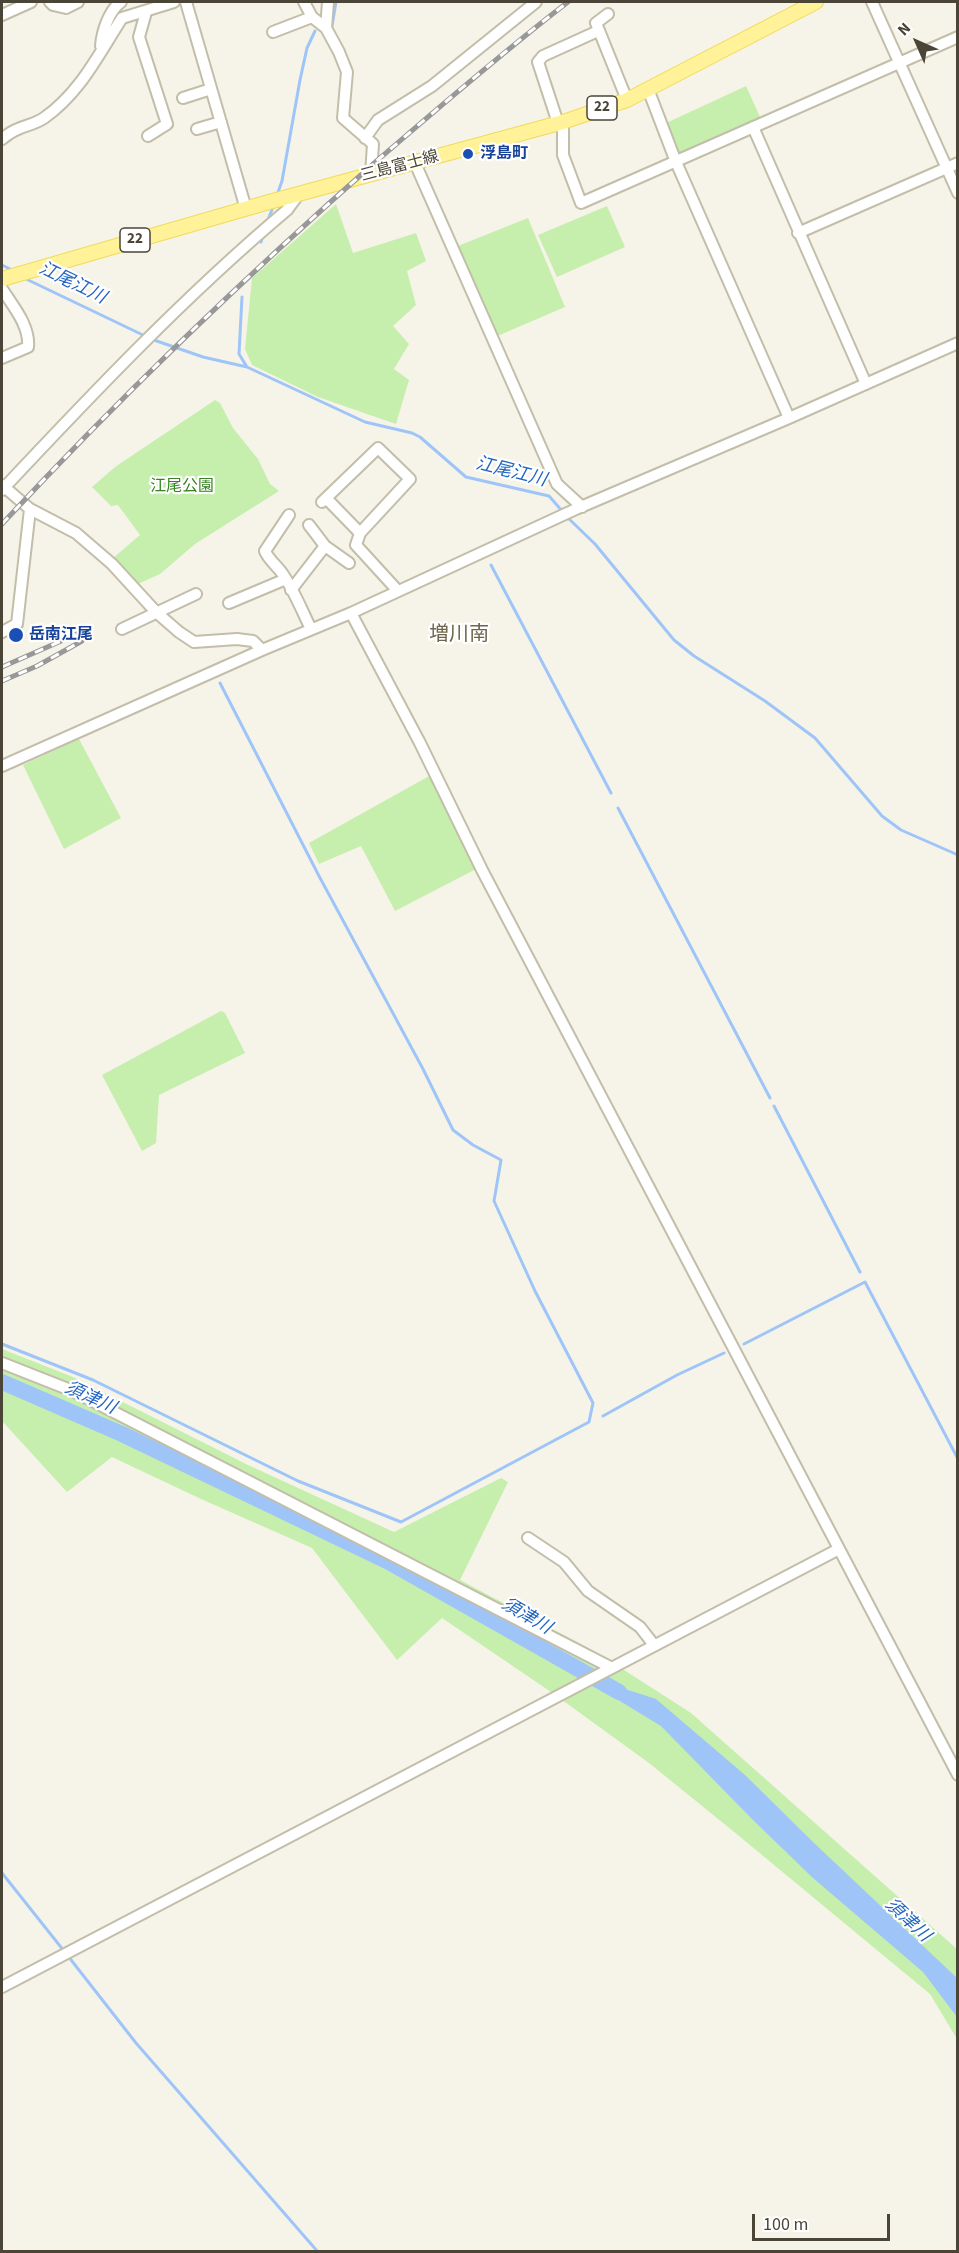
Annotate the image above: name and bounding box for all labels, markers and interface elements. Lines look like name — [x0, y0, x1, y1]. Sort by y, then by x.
north arrow — [887, 12, 947, 72]
text: N — [893, 18, 916, 41]
road number: 22 — [587, 96, 617, 120]
place label: 浮島町 — [480, 144, 528, 164]
street label: 三島富士線 — [359, 147, 441, 187]
marker: 浮島町 — [461, 147, 475, 161]
road number: 22 — [120, 228, 150, 252]
water label: 江尾江川 — [35, 259, 109, 309]
water label: 江尾江川 — [473, 454, 549, 492]
park label: 江尾公園 — [150, 477, 214, 497]
district label: 増川南 — [429, 624, 489, 648]
place label: 岳南江尾 — [29, 625, 93, 645]
marker: 岳南江尾 — [7, 626, 25, 644]
water label: 須津川 — [61, 1378, 119, 1420]
water label: 須津川 — [497, 1594, 555, 1640]
water label: 須津川 — [880, 1895, 934, 1947]
scale bar — [755, 2202, 893, 2240]
text: 100 m — [763, 2212, 808, 2237]

